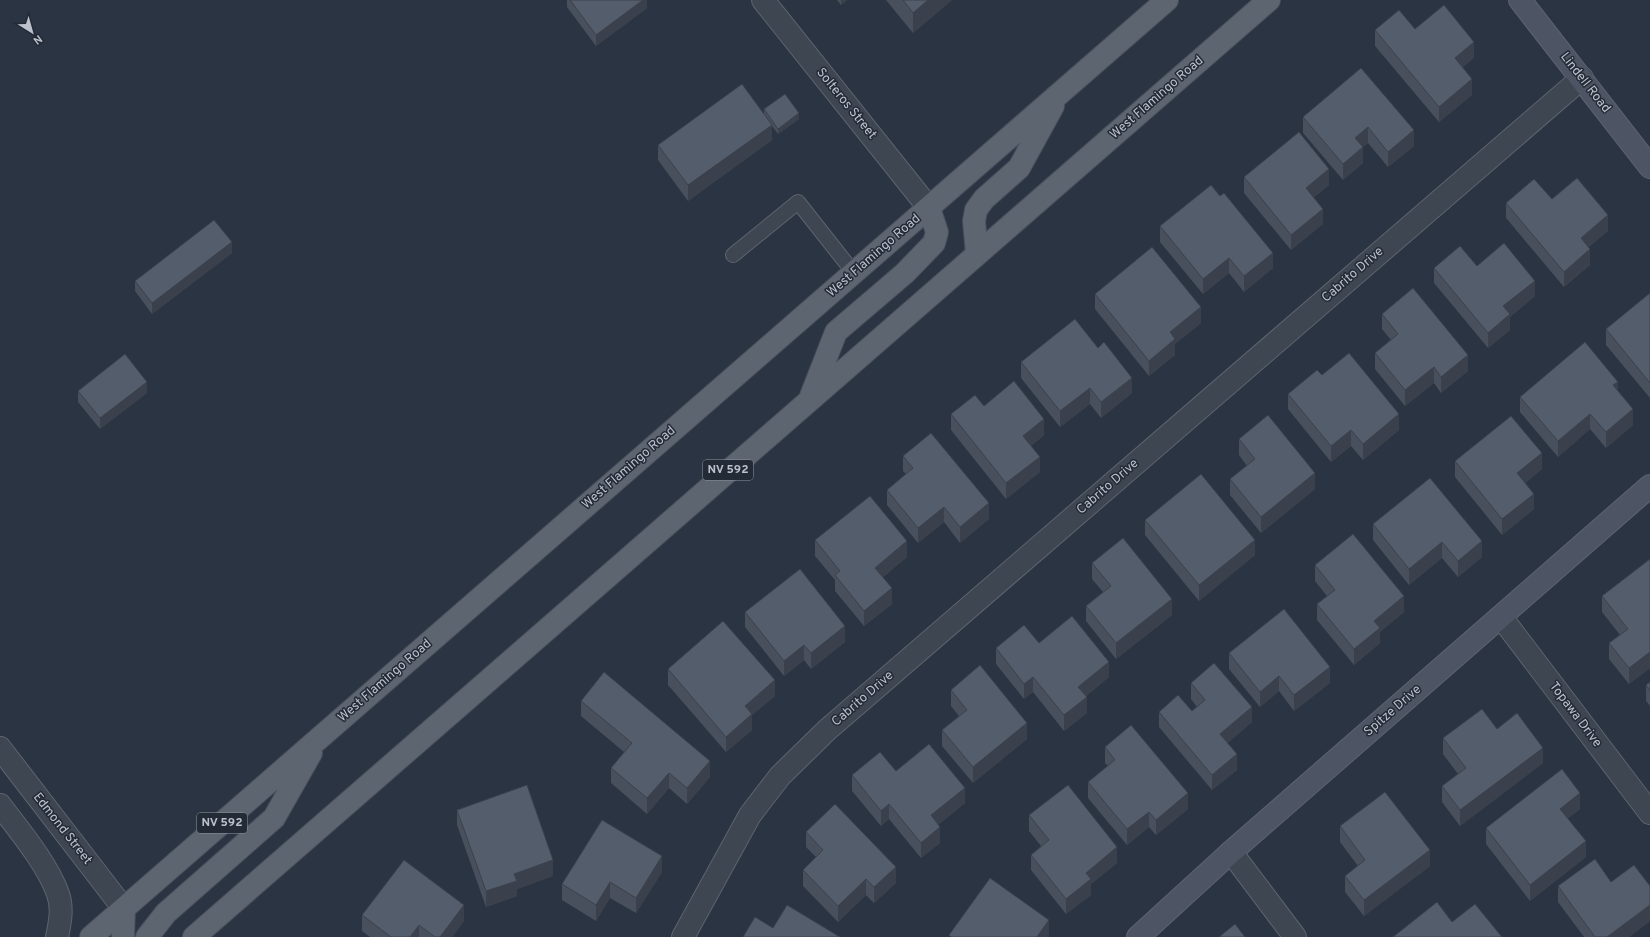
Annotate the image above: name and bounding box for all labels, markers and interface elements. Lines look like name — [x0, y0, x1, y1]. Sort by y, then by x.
north arrow — [12, 12, 52, 52]
text: N — [30, 31, 45, 47]
street label: Lindell Road — [1556, 50, 1614, 116]
street label: West Flamingo Road — [1107, 53, 1207, 143]
street label: Solteros Street — [812, 65, 880, 143]
street label: West Flamingo Road — [824, 211, 924, 301]
street label: Cabrito Drive — [1319, 244, 1387, 306]
street label: West Flamingo Road — [579, 423, 679, 513]
street label: Cabrito Drive — [1074, 456, 1142, 518]
road number: NV 592 — [703, 460, 753, 480]
street label: West Flamingo Road — [335, 636, 435, 726]
street label: Cabrito Drive — [829, 668, 897, 730]
street label: Topawa Drive — [1545, 679, 1605, 751]
street label: Spitze Drive — [1361, 682, 1425, 740]
street label: Edmond Street — [29, 790, 95, 868]
road number: NV 592 — [197, 813, 247, 833]

